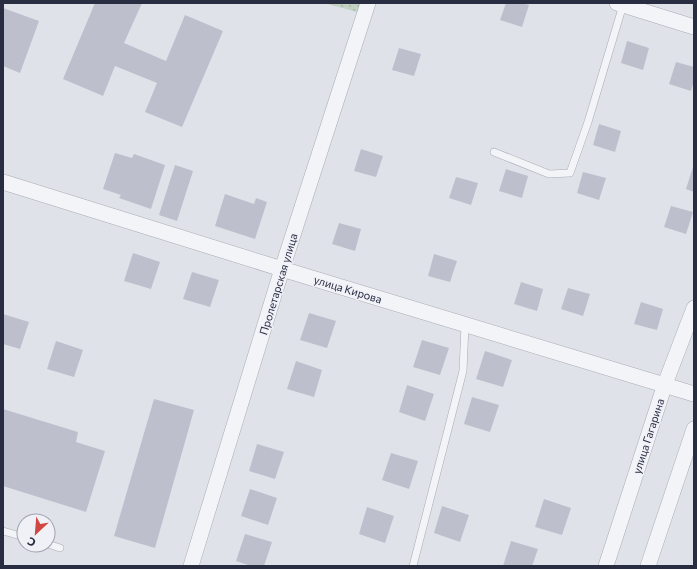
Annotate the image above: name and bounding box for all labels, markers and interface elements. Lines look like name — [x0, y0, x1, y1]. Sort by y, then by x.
street label: Пролетарская улица — [256, 232, 300, 336]
street label: улица Кирова — [312, 272, 384, 306]
street label: улица Гагарина — [630, 397, 666, 475]
north arrow — [16, 513, 56, 553]
text: С — [25, 535, 38, 550]

